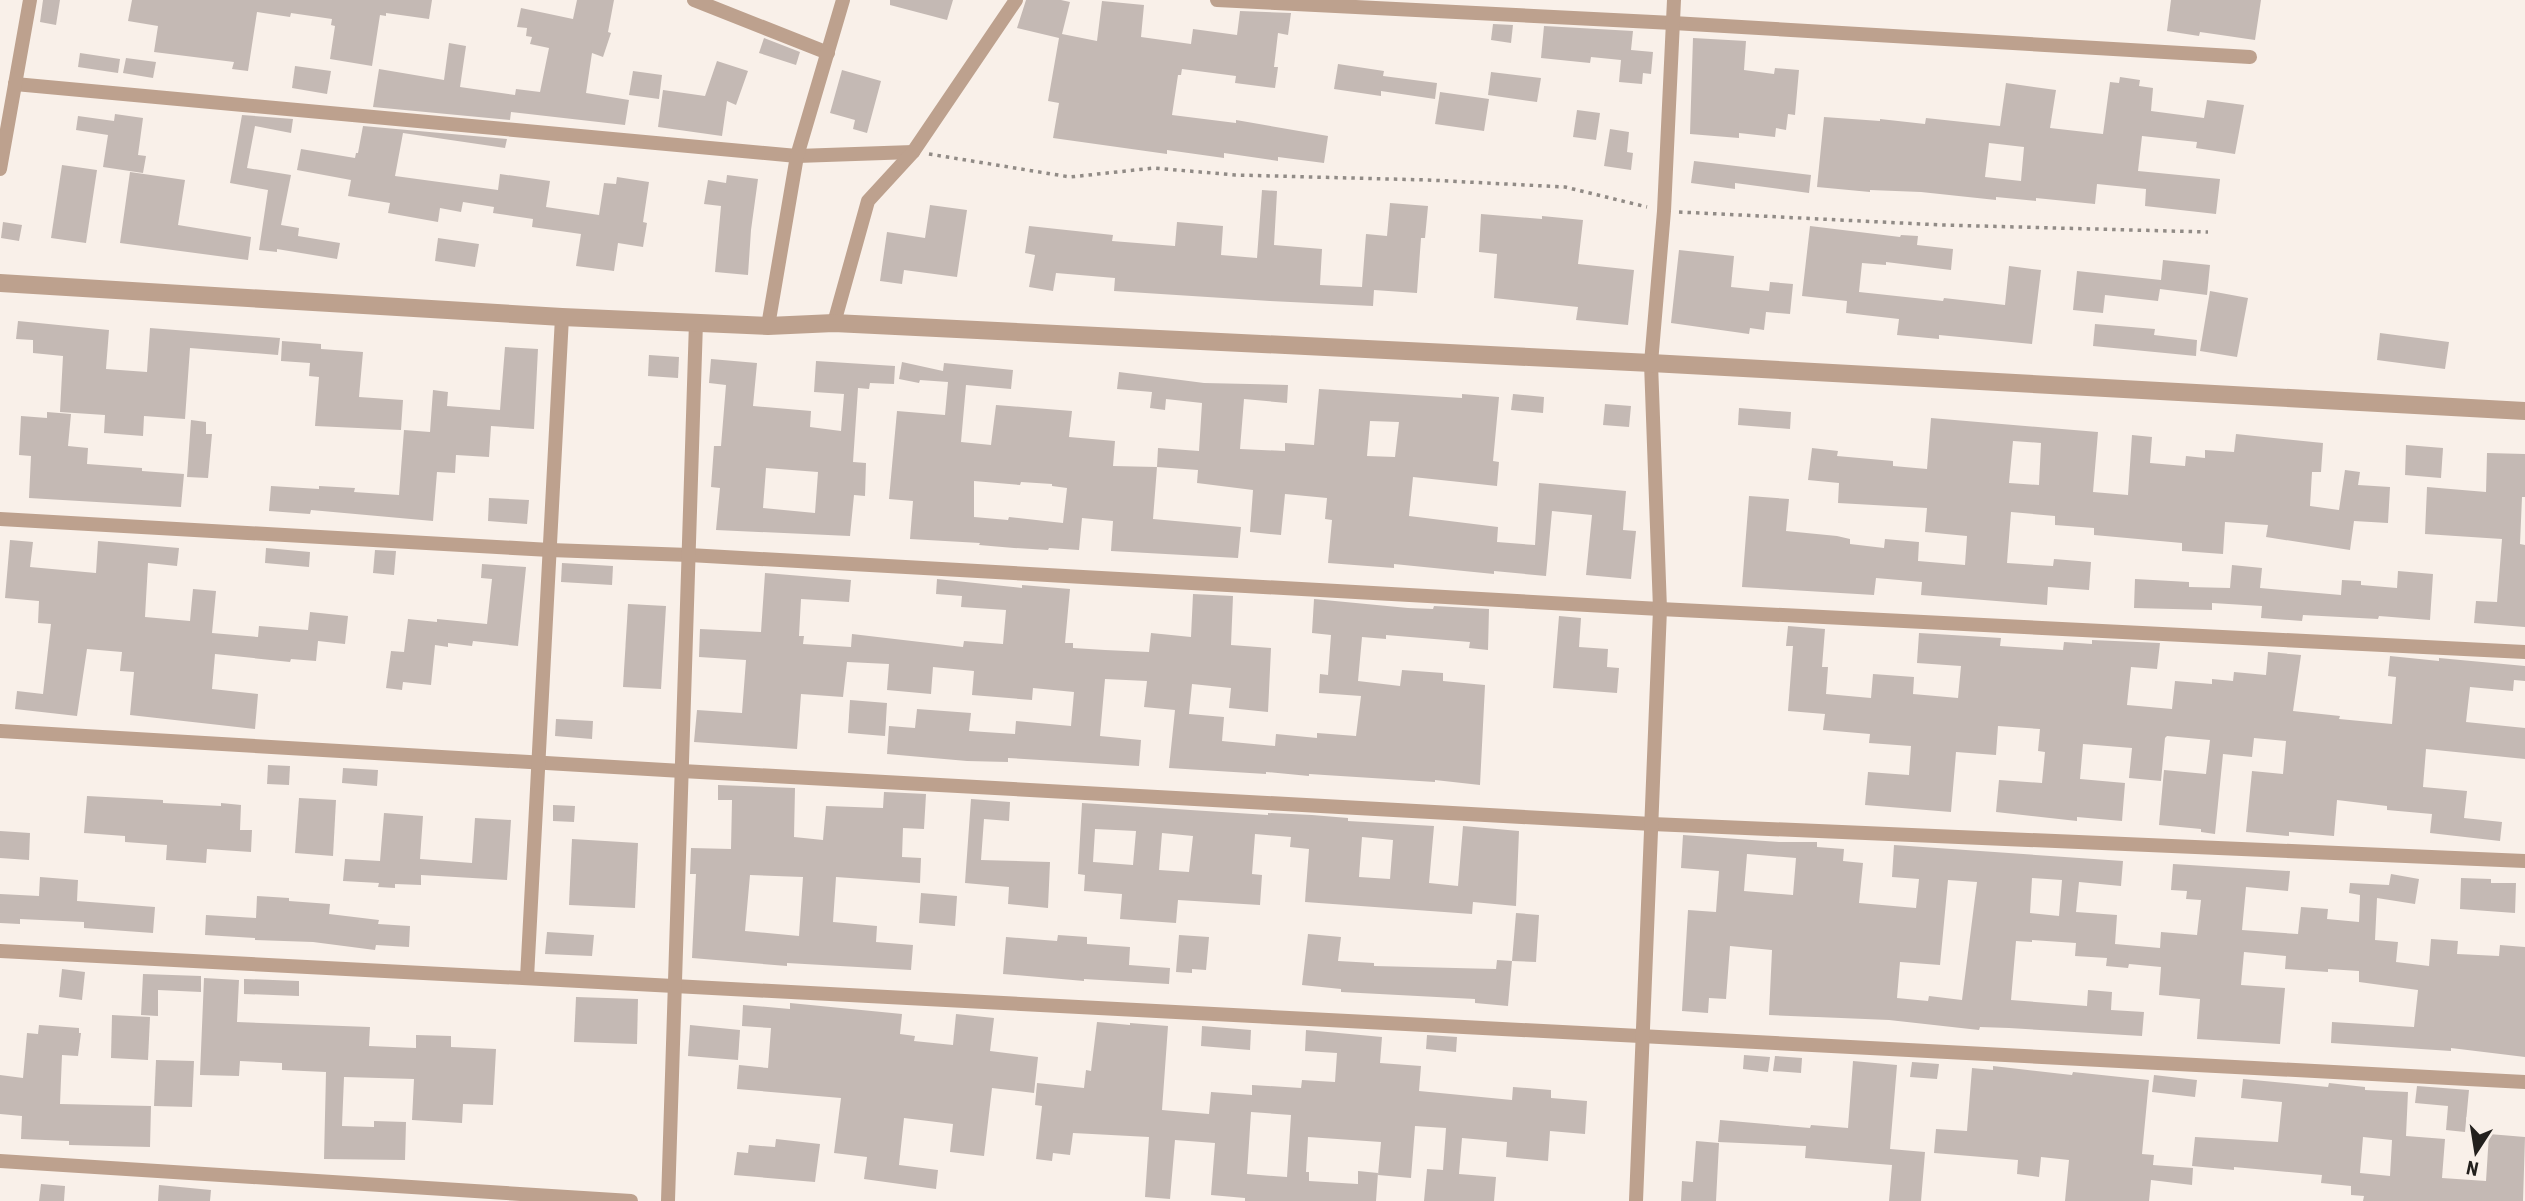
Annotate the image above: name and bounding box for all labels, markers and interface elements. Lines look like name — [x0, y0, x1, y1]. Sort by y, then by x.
north arrow — [2441, 1117, 2511, 1187]
text: N — [2464, 1156, 2481, 1181]

